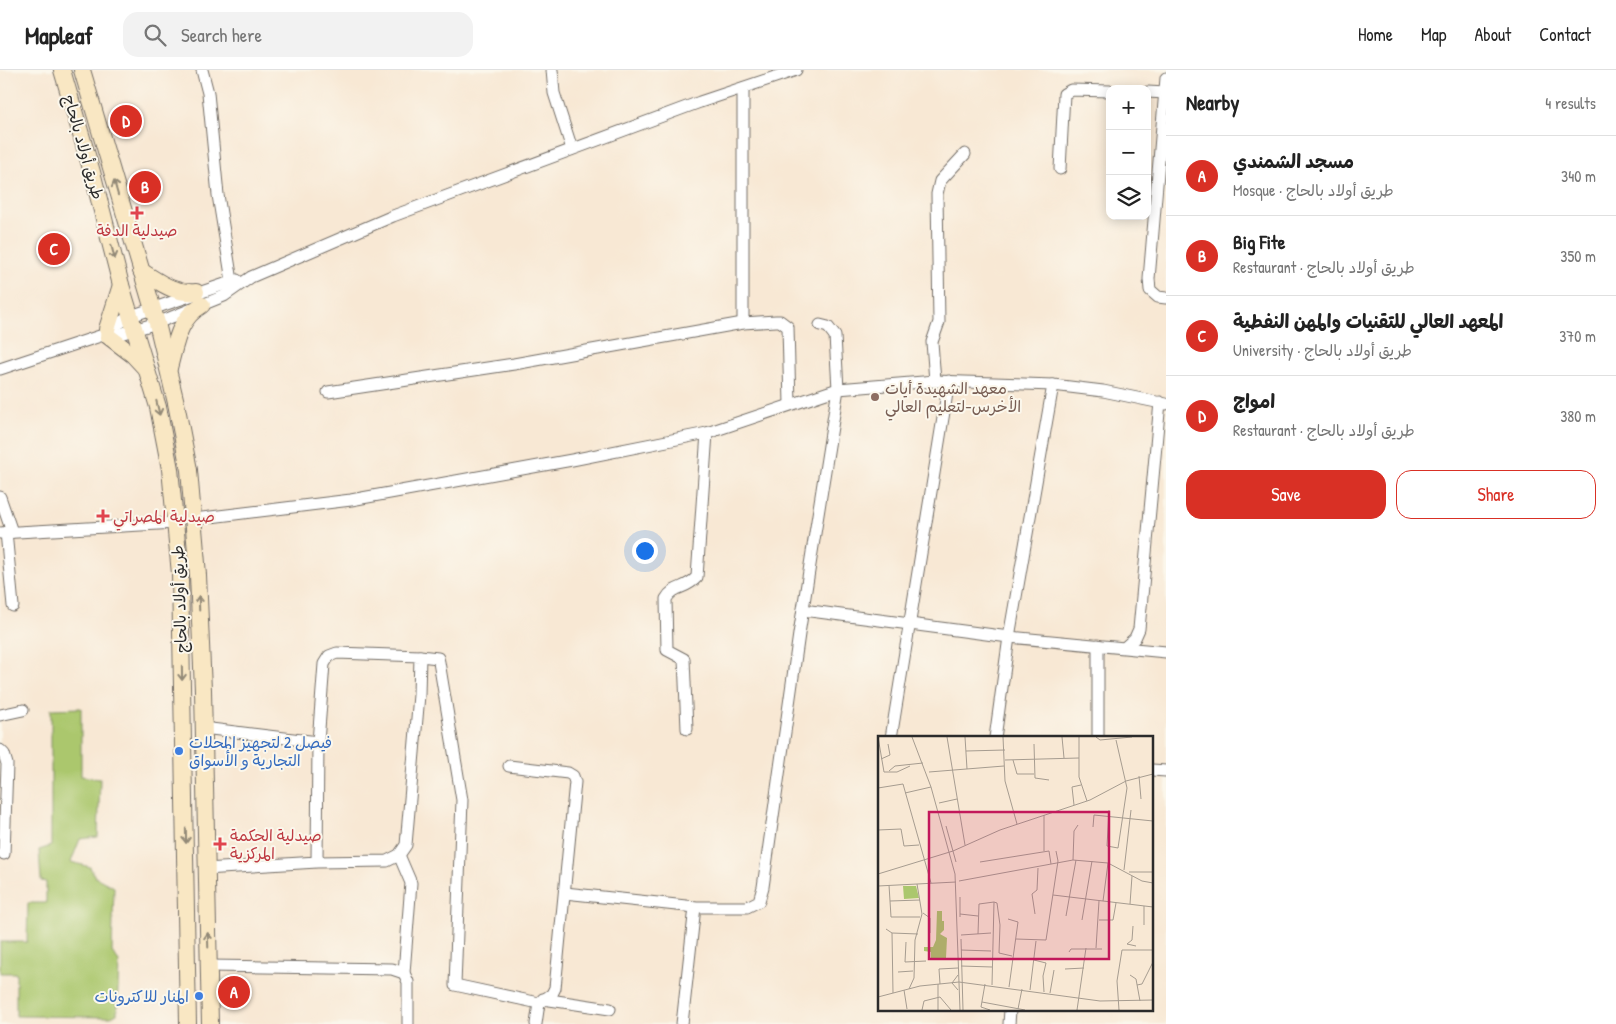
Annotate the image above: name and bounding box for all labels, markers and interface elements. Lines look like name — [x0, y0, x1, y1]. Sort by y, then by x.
search box — [123, 12, 473, 57]
text: Mapleaf — [25, 19, 93, 51]
icon: search — [141, 21, 169, 49]
text: Search here — [181, 22, 262, 48]
text: Home — [1358, 22, 1393, 47]
text: Map — [1421, 22, 1446, 47]
text: About — [1474, 22, 1511, 47]
text: Contact — [1539, 22, 1591, 47]
map controls — [1106, 85, 1151, 220]
button: + — [1106, 85, 1151, 130]
text: Nearby — [1186, 88, 1239, 117]
street label: طريق أولاد بالحاج — [59, 92, 109, 202]
text: 4 results — [1545, 92, 1596, 114]
pin: D — [110, 102, 142, 140]
button: − — [1106, 130, 1151, 175]
text: مسجد الشمندي — [1233, 148, 1354, 174]
text: A — [1198, 165, 1206, 187]
text: 340 m — [1561, 165, 1596, 187]
pin: B — [129, 168, 161, 206]
button: layers — [1106, 175, 1151, 220]
text: Mosque · طريق أولاد بالحاج — [1233, 179, 1394, 201]
one-way arrow — [111, 180, 121, 196]
marker: صيدلية الدفة — [131, 207, 143, 219]
place label: صيدلية الدفة — [97, 219, 177, 241]
text: Big Fite — [1233, 229, 1285, 255]
pin: C — [38, 230, 70, 268]
one-way arrow — [108, 243, 118, 259]
text: B — [1198, 245, 1206, 267]
text: 350 m — [1560, 245, 1596, 267]
text: Restaurant · طريق أولاد بالحاج — [1233, 256, 1415, 278]
text: المعهد العالي للتقنيات والمهن النفطية — [1233, 308, 1503, 334]
text: C — [1198, 325, 1206, 347]
text: 370 m — [1559, 325, 1596, 347]
text: University · طريق أولاد بالحاج — [1233, 339, 1412, 361]
place label: معهد الشهيدة أيات الأخرس-لتعليم العالي — [885, 377, 1021, 421]
text: امواج — [1233, 388, 1275, 414]
marker: معهد الشهيدة أيات الأخرس-لتعليم العالي — [869, 391, 881, 403]
one-way arrow — [154, 399, 163, 415]
text: D — [1198, 405, 1206, 427]
text: 380 m — [1560, 405, 1596, 427]
text: Restaurant · طريق أولاد بالحاج — [1233, 419, 1415, 441]
button: Save — [1186, 470, 1386, 519]
button: Share — [1396, 470, 1596, 519]
place label: صيدلية المصراتي — [113, 505, 215, 531]
marker: صيدلية المصراتي — [97, 510, 109, 522]
your location — [632, 538, 658, 564]
street label: طريق أولاد بالحاج — [166, 545, 192, 653]
one-way arrow — [195, 595, 204, 611]
one-way arrow — [177, 665, 187, 681]
place label: فيصل 2 لتجهيز المحلات التجارية و الأسواق — [189, 731, 332, 771]
inset map — [878, 736, 1154, 1012]
marker: فيصل 2 لتجهيز المحلات التجارية و الأسواق — [173, 745, 185, 757]
place label: صيدلية الحكمة المركزية — [230, 824, 322, 864]
one-way arrow — [181, 828, 190, 844]
marker: صيدلية الحكمة المركزية — [214, 838, 226, 850]
one-way arrow — [203, 933, 212, 949]
pin: A — [218, 973, 250, 1011]
place label: المنار للاكترونات — [94, 985, 189, 1007]
marker: المنار للاكترونات — [193, 990, 205, 1002]

